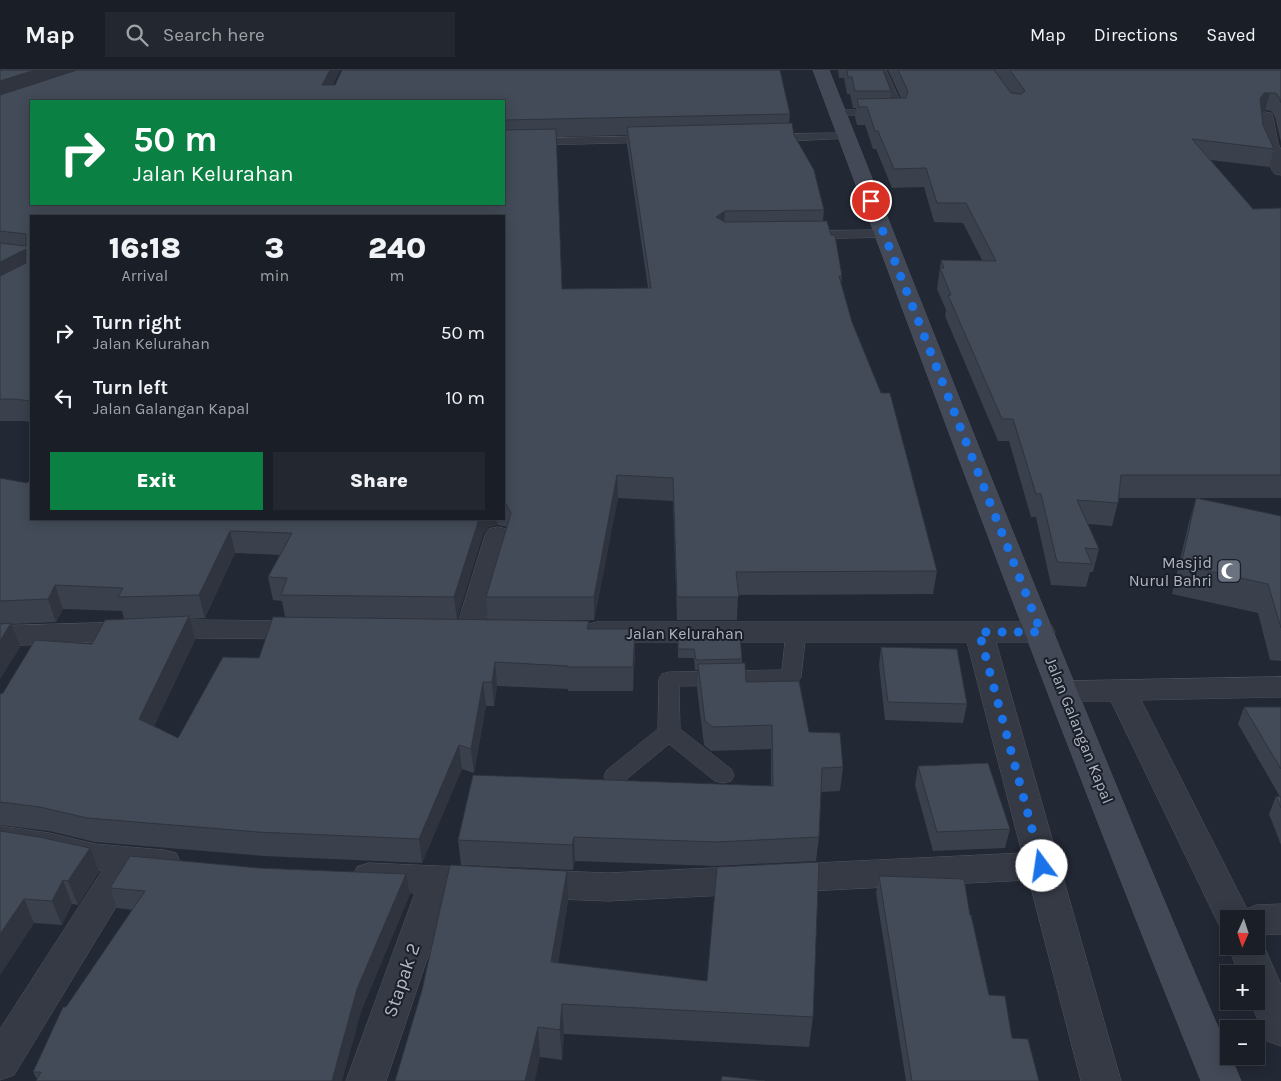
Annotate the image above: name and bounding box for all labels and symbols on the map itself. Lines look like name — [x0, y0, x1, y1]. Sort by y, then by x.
pin — [850, 180, 892, 222]
place label: Masjid Nurul Bahri — [1129, 553, 1212, 590]
mosque icon: Masjid Nurul Bahri — [1216, 558, 1242, 584]
street label: Jalan Kelurahan — [627, 624, 743, 643]
street label: Jalan Galangan Kapal — [1041, 654, 1118, 806]
position arrow — [1015, 839, 1067, 891]
north arrow — [1220, 910, 1265, 955]
street label: Stapak 2 — [379, 940, 425, 1020]

